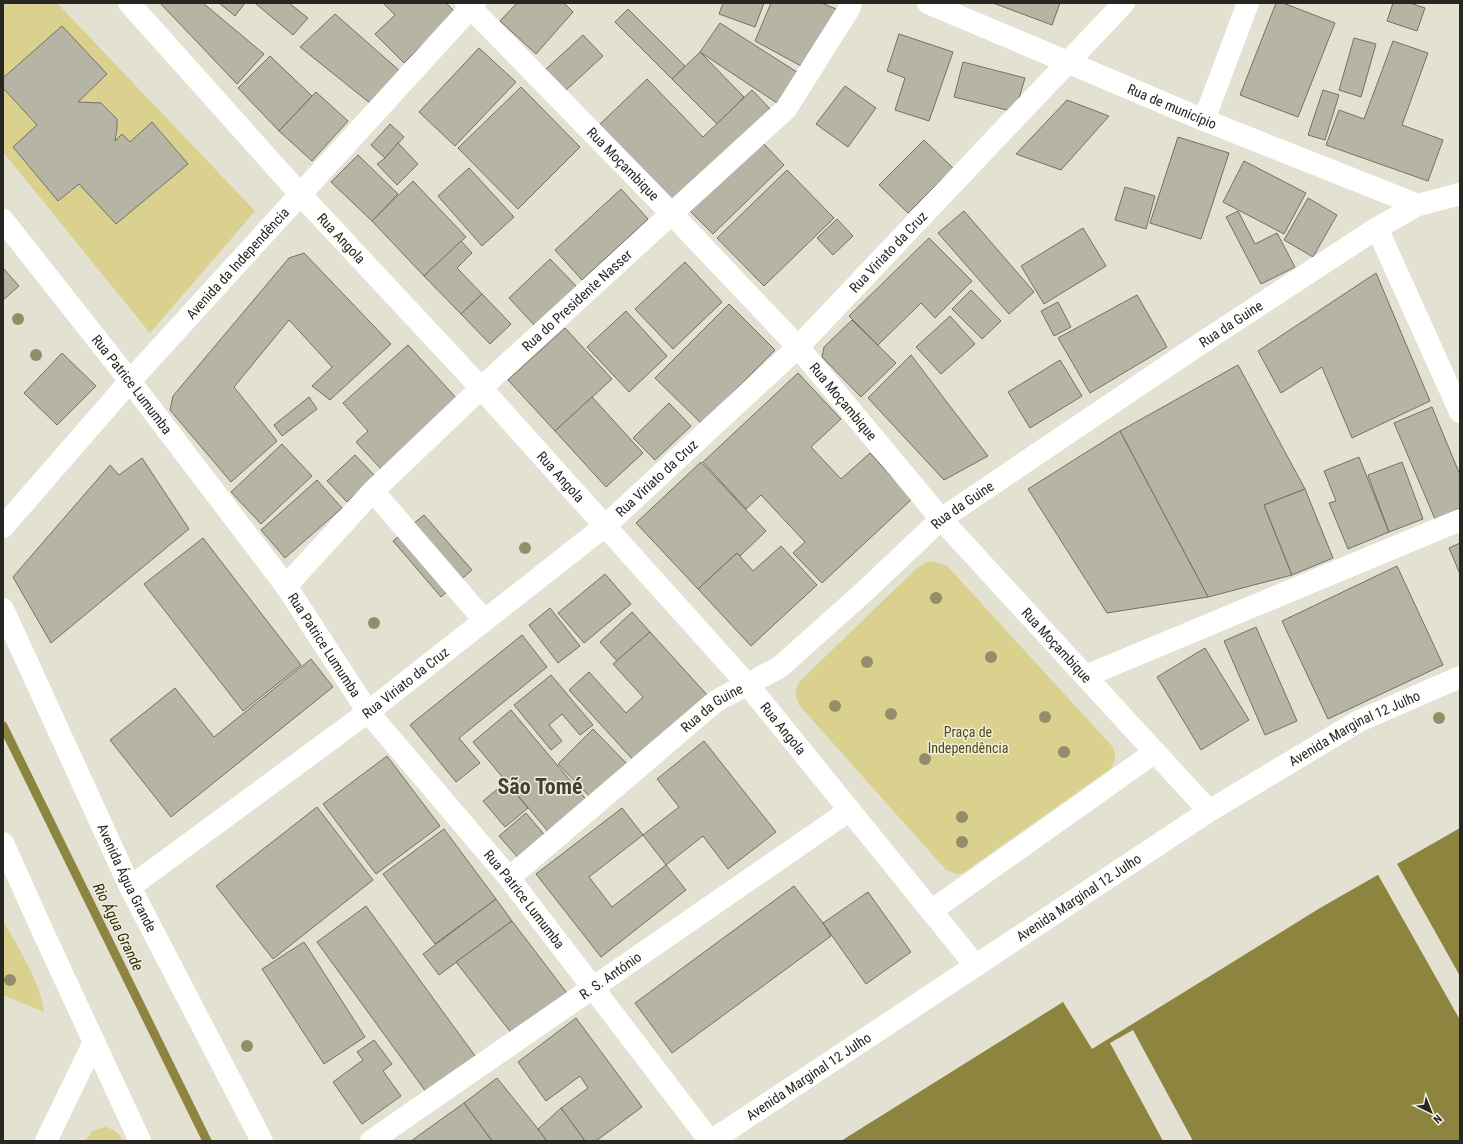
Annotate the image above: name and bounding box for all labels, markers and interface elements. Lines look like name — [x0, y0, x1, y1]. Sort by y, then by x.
street label: Rua de município — [1125, 80, 1219, 132]
street label: Rua Moçambique — [584, 124, 663, 204]
street label: Avenida da Independência — [183, 204, 292, 322]
street label: Rua Viriato da Cruz — [846, 208, 930, 296]
street label: Rua Angola — [314, 210, 369, 267]
street label: Rua do Presidente Nasser — [519, 246, 635, 354]
street label: Rua da Guine — [1196, 297, 1266, 350]
street label: Rua Patrice Lumumba — [89, 332, 175, 437]
street label: Rua Moçambique — [806, 360, 880, 444]
street label: Rua Viriato da Cruz — [612, 436, 701, 520]
street label: Rua Angola — [534, 448, 588, 505]
street label: Rua da Guine — [928, 478, 997, 532]
street label: Rua Patrice Lumumba — [285, 590, 364, 700]
street label: Rua Moçambique — [1018, 604, 1095, 686]
street label: Rua Viriato da Cruz — [359, 644, 452, 722]
street label: Rua da Guine — [678, 680, 746, 735]
street label: Avenida Marginal 12 Julho — [1286, 687, 1422, 769]
street label: Rua Angola — [757, 699, 809, 758]
park label: Praça de Independência — [928, 724, 1008, 756]
district label: São Tomé — [497, 774, 583, 799]
street label: Avenida Água Grande — [94, 821, 160, 935]
street label: Rua Patrice Lumumba — [481, 847, 568, 952]
street label: Avenida Marginal 12 Julho — [1013, 850, 1144, 944]
water label: Rio Água Grande — [89, 880, 147, 974]
street label: R. S. António — [576, 949, 644, 1002]
street label: Avenida Marginal 12 Julho — [743, 1029, 874, 1123]
north arrow — [1411, 1092, 1451, 1132]
text: N — [1430, 1112, 1444, 1126]

